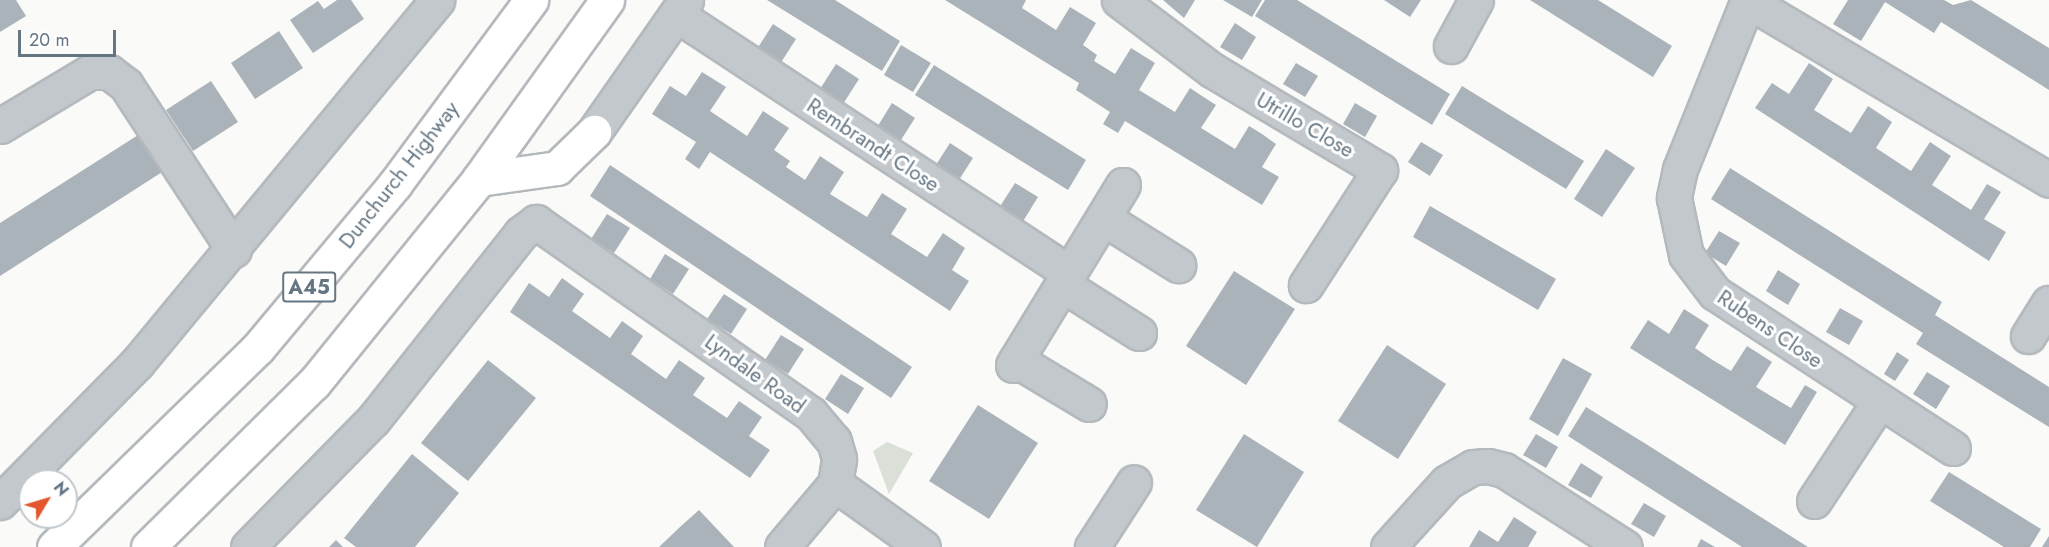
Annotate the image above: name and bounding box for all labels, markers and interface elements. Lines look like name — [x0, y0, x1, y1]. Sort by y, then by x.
scale bar — [21, 18, 118, 56]
text: 20 m — [29, 27, 69, 53]
street label: Utrillo Close — [1252, 87, 1358, 163]
street label: Rembrandt Close — [802, 93, 944, 197]
street label: Dunchurch Highway — [334, 96, 464, 254]
road number: A45 — [282, 270, 336, 304]
street label: Rubens Close — [1713, 285, 1827, 373]
street label: Lyndale Road — [700, 329, 810, 419]
north arrow — [18, 469, 78, 529]
text: N — [48, 477, 74, 501]

